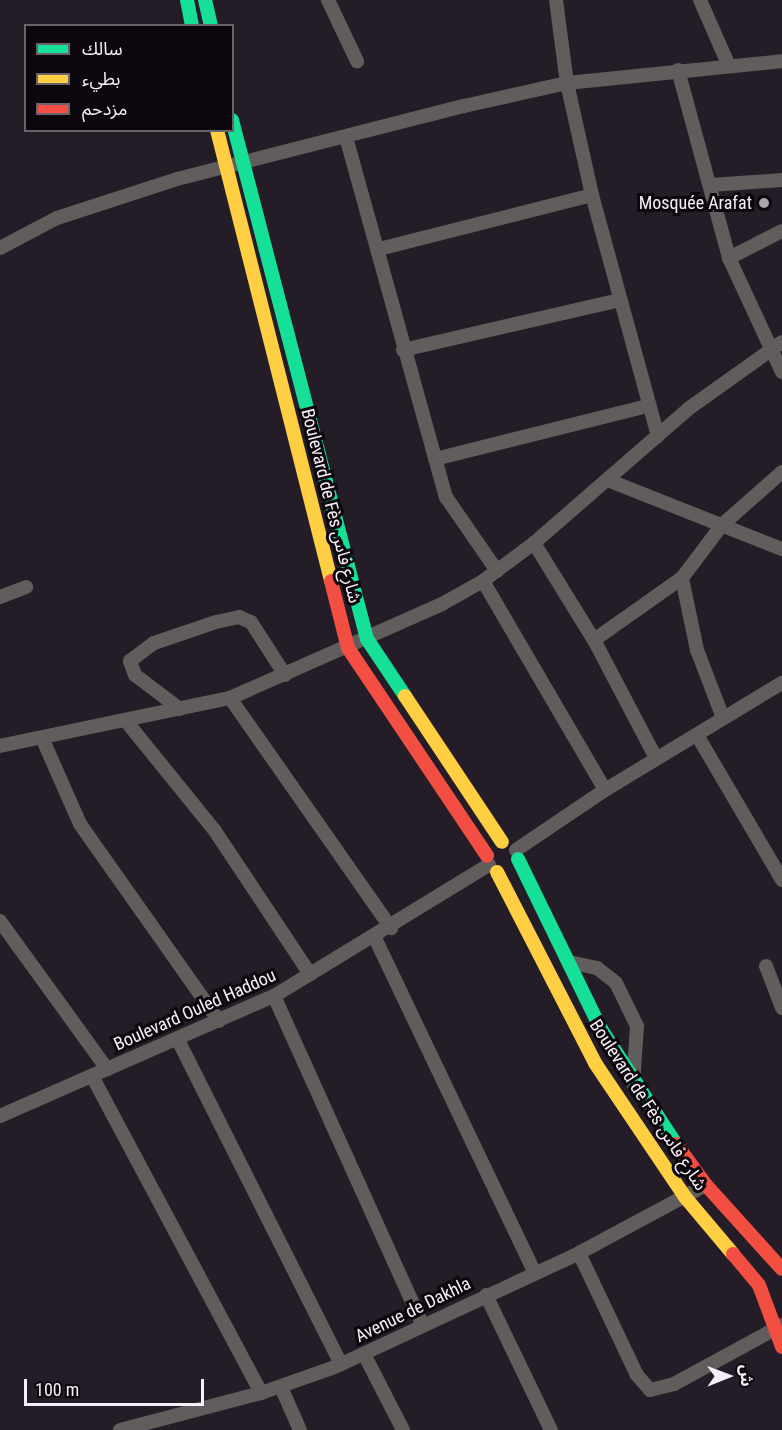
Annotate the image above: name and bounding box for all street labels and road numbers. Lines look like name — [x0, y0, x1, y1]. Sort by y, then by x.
street label: Boulevard de Fès شارع فاس — [296, 407, 366, 605]
street label: Boulevard Ouled Haddou — [111, 965, 279, 1055]
street label: Boulevard de Fès شارع فاس — [585, 1015, 711, 1195]
street label: Avenue de Dakhla — [352, 1273, 474, 1347]

